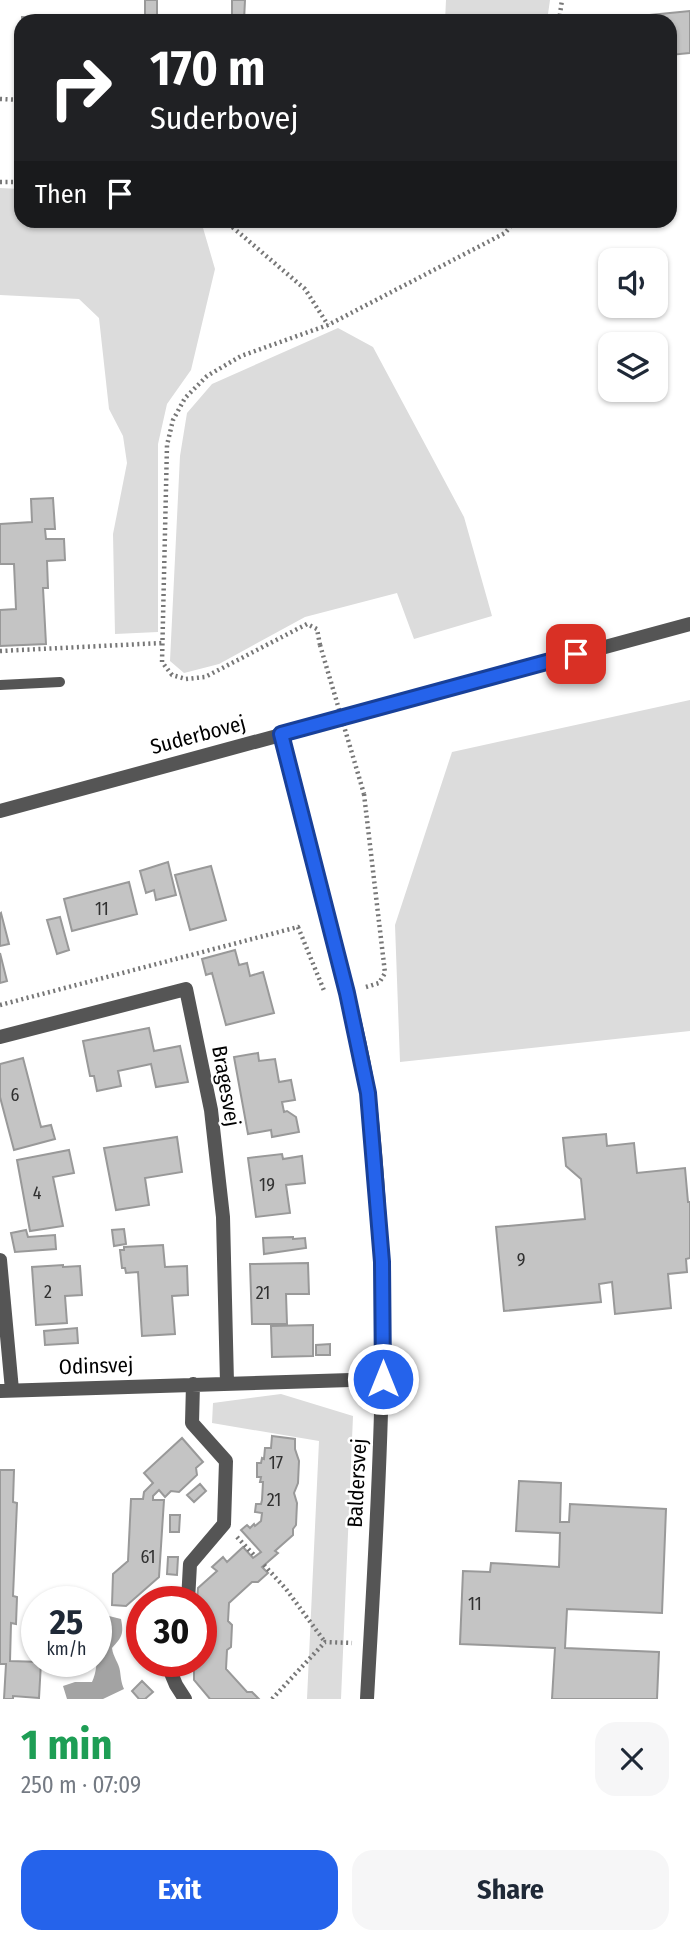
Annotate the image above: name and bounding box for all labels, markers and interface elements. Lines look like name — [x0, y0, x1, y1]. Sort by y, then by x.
text: 170 m — [150, 39, 266, 98]
icon: right — [35, 42, 126, 133]
text: Suderbovej — [150, 99, 298, 137]
icon: arrive — [101, 175, 139, 213]
text: Then — [35, 179, 87, 210]
map controls — [598, 248, 668, 402]
button: sound — [598, 248, 668, 318]
button: layers — [598, 332, 668, 402]
pin — [546, 624, 606, 684]
icon: arrive — [557, 635, 595, 673]
street label: Suderbovej — [148, 710, 248, 760]
house number: 11 — [95, 898, 109, 920]
street label: Bragesvej — [206, 1043, 246, 1129]
house number: 6 — [11, 1084, 20, 1106]
house number: 19 — [259, 1174, 275, 1196]
house number: 4 — [33, 1182, 42, 1204]
house number: 9 — [517, 1249, 525, 1271]
house number: 2 — [44, 1281, 52, 1303]
house number: 21 — [256, 1282, 270, 1304]
position arrow — [346, 1342, 420, 1416]
street label: Odinsvej — [58, 1352, 134, 1380]
street label: Baldersvej — [342, 1438, 372, 1528]
house number: 17 — [269, 1452, 283, 1474]
house number: 21 — [267, 1489, 281, 1511]
house number: 61 — [140, 1546, 156, 1568]
speed limit sign: 30 — [126, 1586, 217, 1677]
house number: 11 — [468, 1593, 482, 1615]
text: 25 — [50, 1601, 83, 1643]
text: km/h — [46, 1638, 87, 1660]
text: 1 min — [21, 1720, 112, 1770]
button: close — [595, 1722, 669, 1796]
text: 250 m · 07:09 — [21, 1771, 141, 1799]
button: Exit — [21, 1850, 338, 1930]
button: Share — [352, 1850, 669, 1930]

